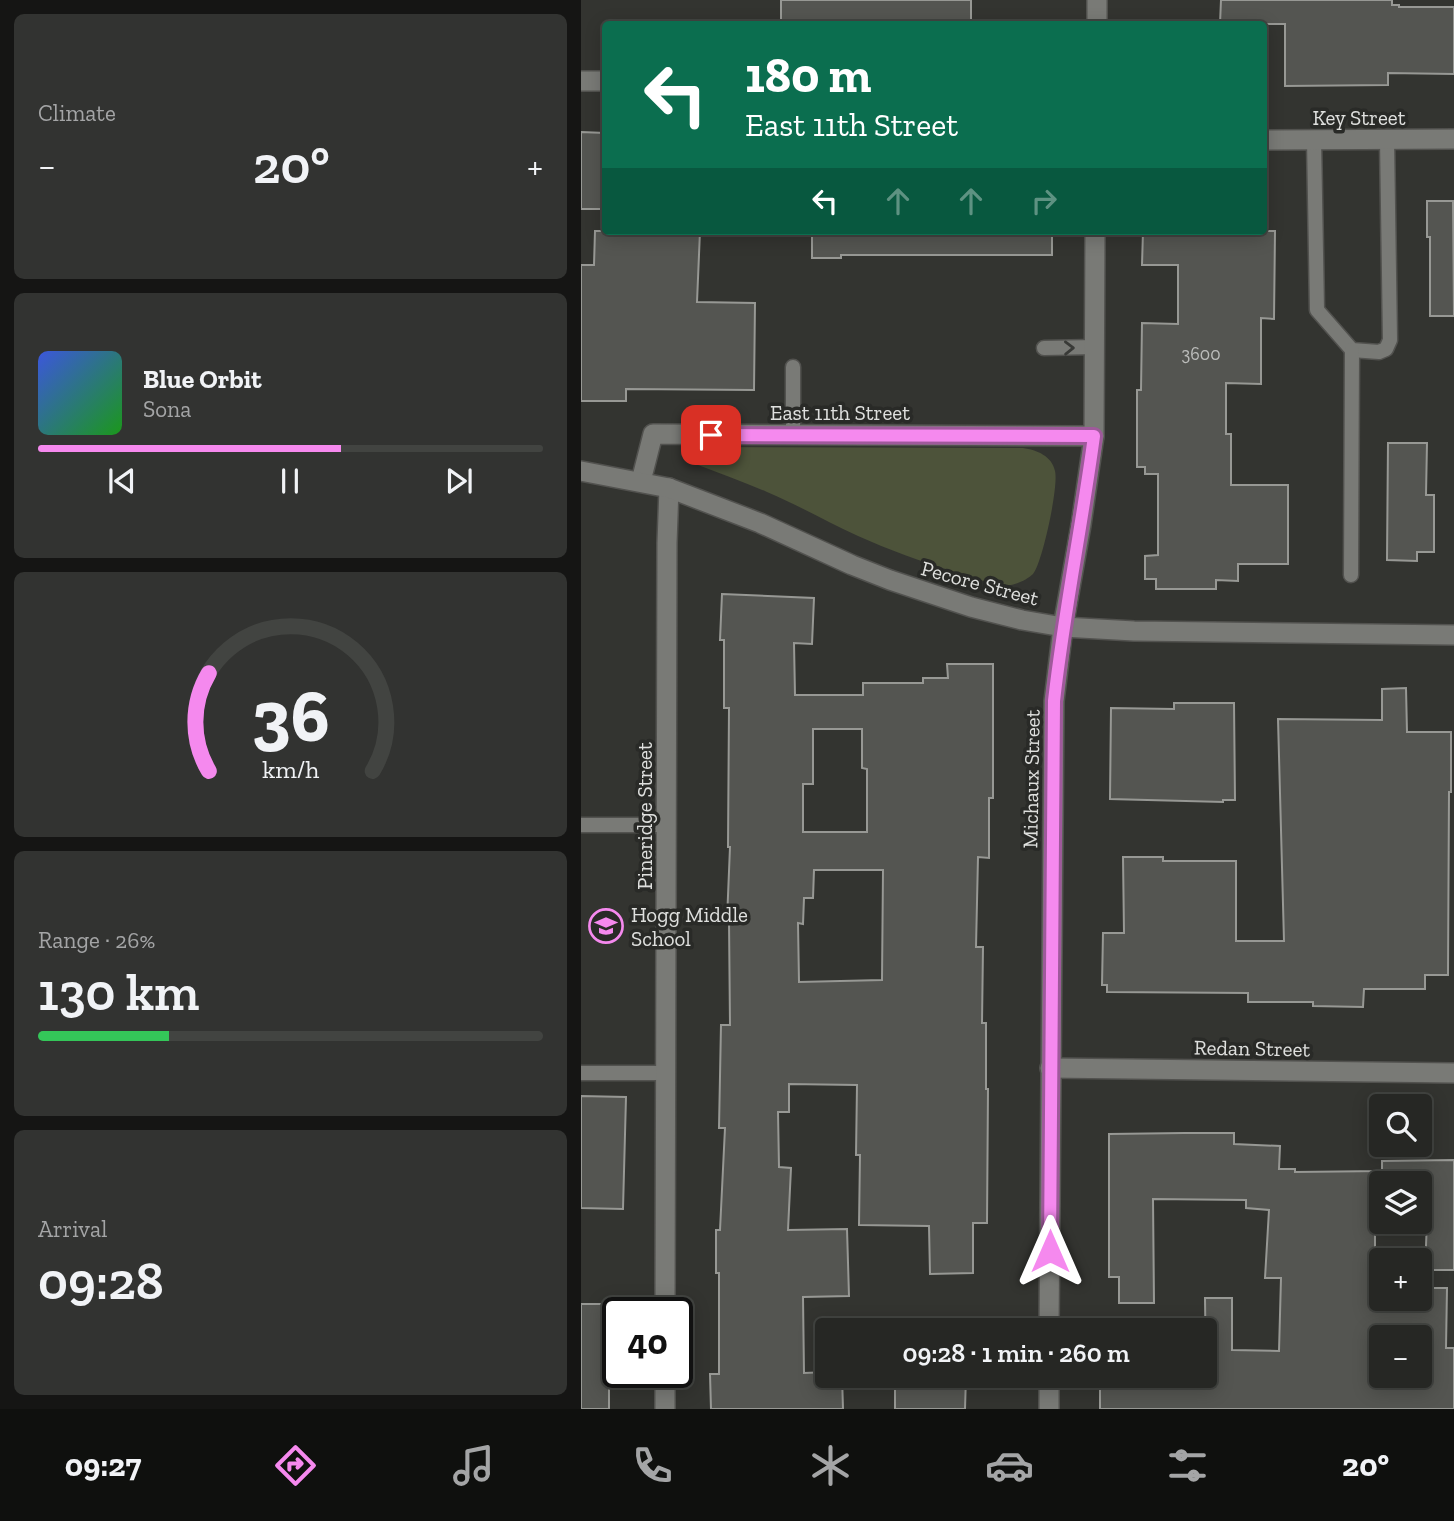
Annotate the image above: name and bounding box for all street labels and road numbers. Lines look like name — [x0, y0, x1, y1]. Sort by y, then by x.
street label: Key Street — [1313, 105, 1406, 130]
street label: East 11th Street — [770, 400, 910, 425]
street label: Pecore Street — [918, 555, 1042, 611]
street label: Michaux Street — [1017, 709, 1045, 849]
street label: Pineridge Street — [632, 742, 657, 890]
street label: Redan Street — [1194, 1034, 1311, 1062]

